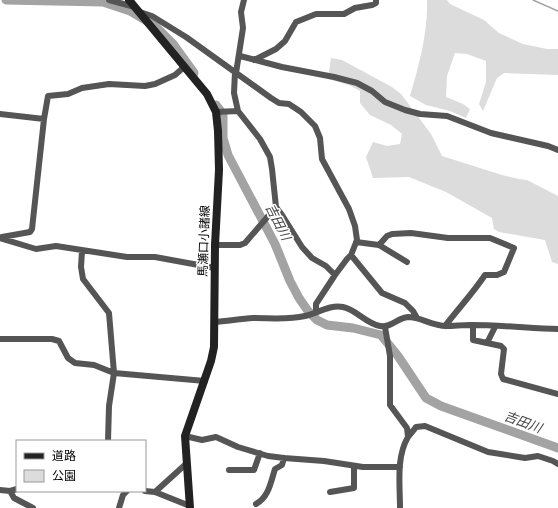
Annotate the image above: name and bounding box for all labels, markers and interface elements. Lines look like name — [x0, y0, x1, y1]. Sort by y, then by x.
water label: 吉田川 — [261, 200, 296, 245]
street label: 馬瀬口小諸線 — [194, 205, 214, 277]
water label: 吉田川 — [501, 406, 546, 438]
legend — [16, 440, 146, 492]
text: 道路 — [52, 447, 76, 465]
text: 公園 — [52, 467, 76, 485]

